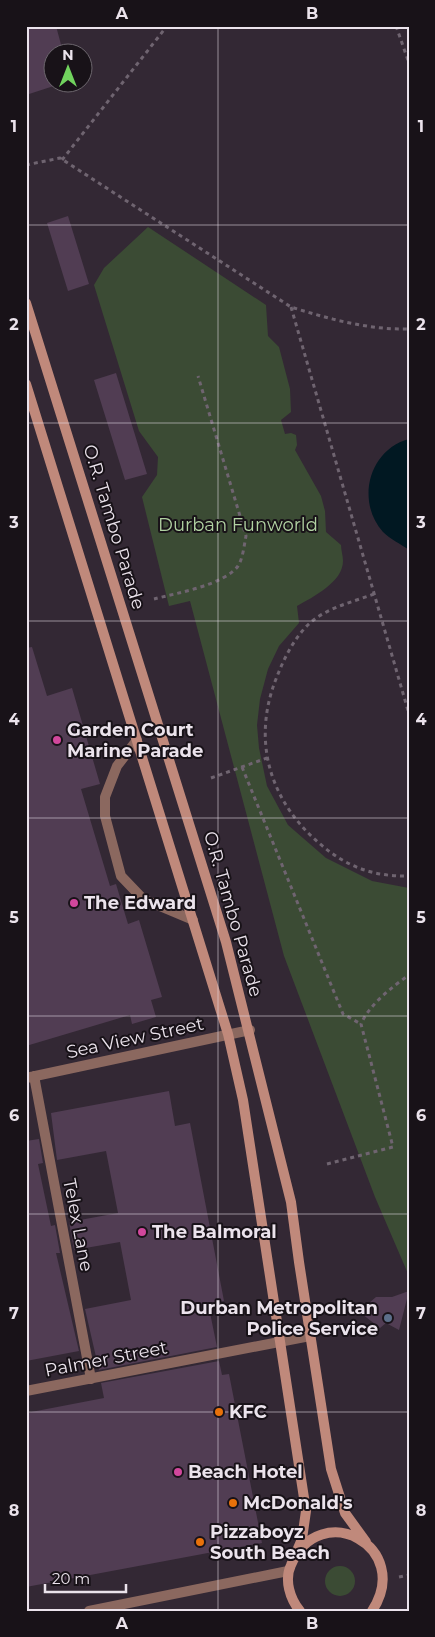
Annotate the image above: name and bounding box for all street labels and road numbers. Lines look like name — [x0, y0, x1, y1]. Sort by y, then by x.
street label: O.R. Tambo Parade — [78, 442, 150, 612]
street label: O.R. Tambo Parade — [199, 829, 267, 999]
street label: Sea View Street — [64, 1013, 206, 1063]
street label: Telex Lane — [58, 1177, 98, 1273]
street label: Palmer Street — [43, 1336, 169, 1382]

